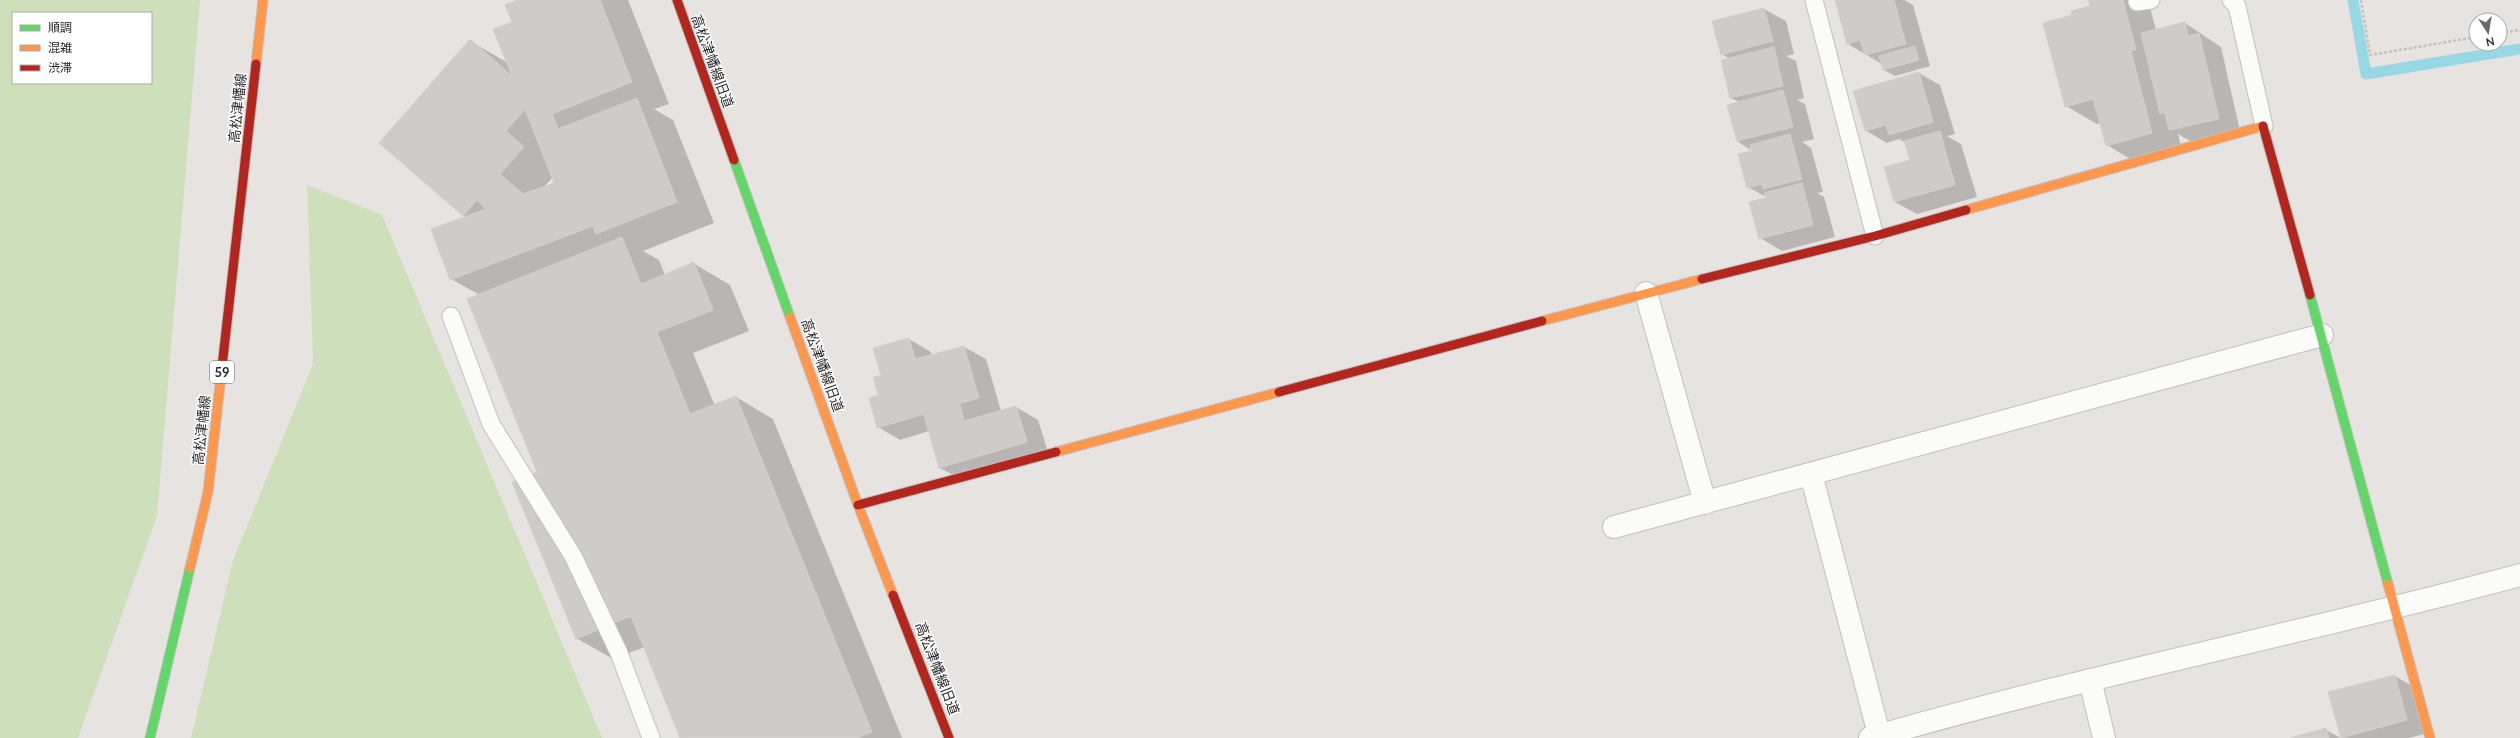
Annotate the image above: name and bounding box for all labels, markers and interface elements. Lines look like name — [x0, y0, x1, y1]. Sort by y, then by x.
legend — [12, 12, 152, 84]
street label: 高松津幡線旧道 — [688, 12, 738, 110]
north arrow — [2468, 12, 2508, 52]
text: 順調 — [48, 20, 72, 35]
text: N — [2485, 35, 2496, 50]
text: 混雑 — [48, 40, 72, 55]
text: 渋滞 — [48, 60, 72, 75]
street label: 高松津幡線 — [225, 72, 249, 144]
street label: 高松津幡線旧道 — [798, 316, 848, 414]
road number: 59 — [210, 361, 234, 383]
street label: 高松津幡線 — [189, 394, 213, 466]
street label: 高松津幡線旧道 — [913, 619, 963, 717]

